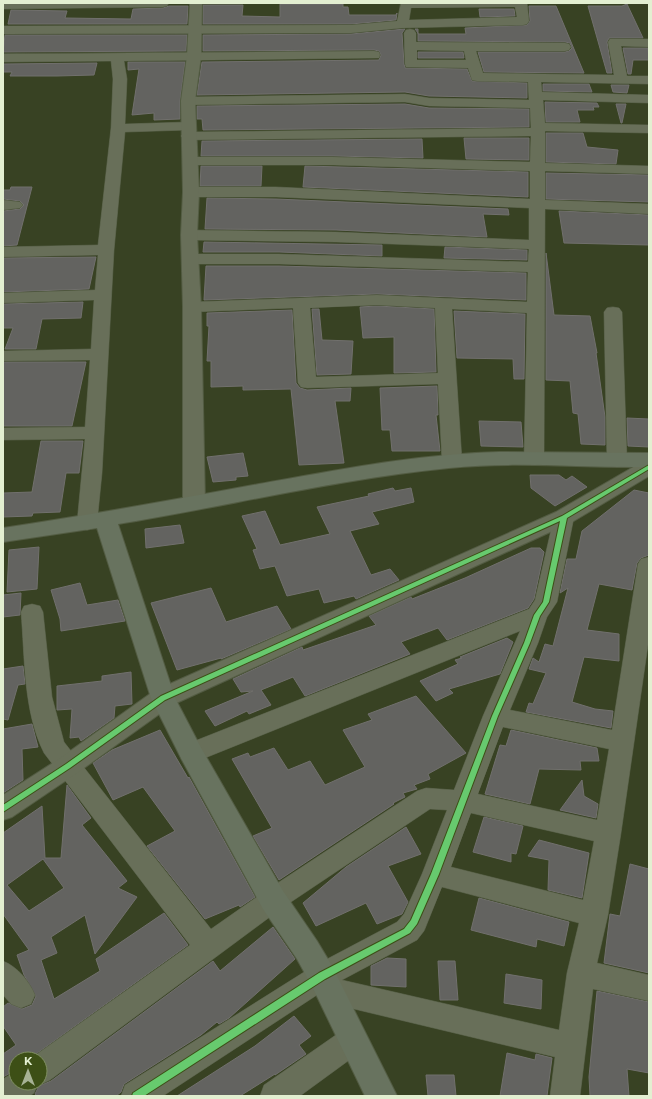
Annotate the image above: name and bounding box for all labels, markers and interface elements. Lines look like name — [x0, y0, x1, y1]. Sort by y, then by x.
north arrow — [8, 1051, 48, 1091]
text: K — [24, 1054, 33, 1068]

